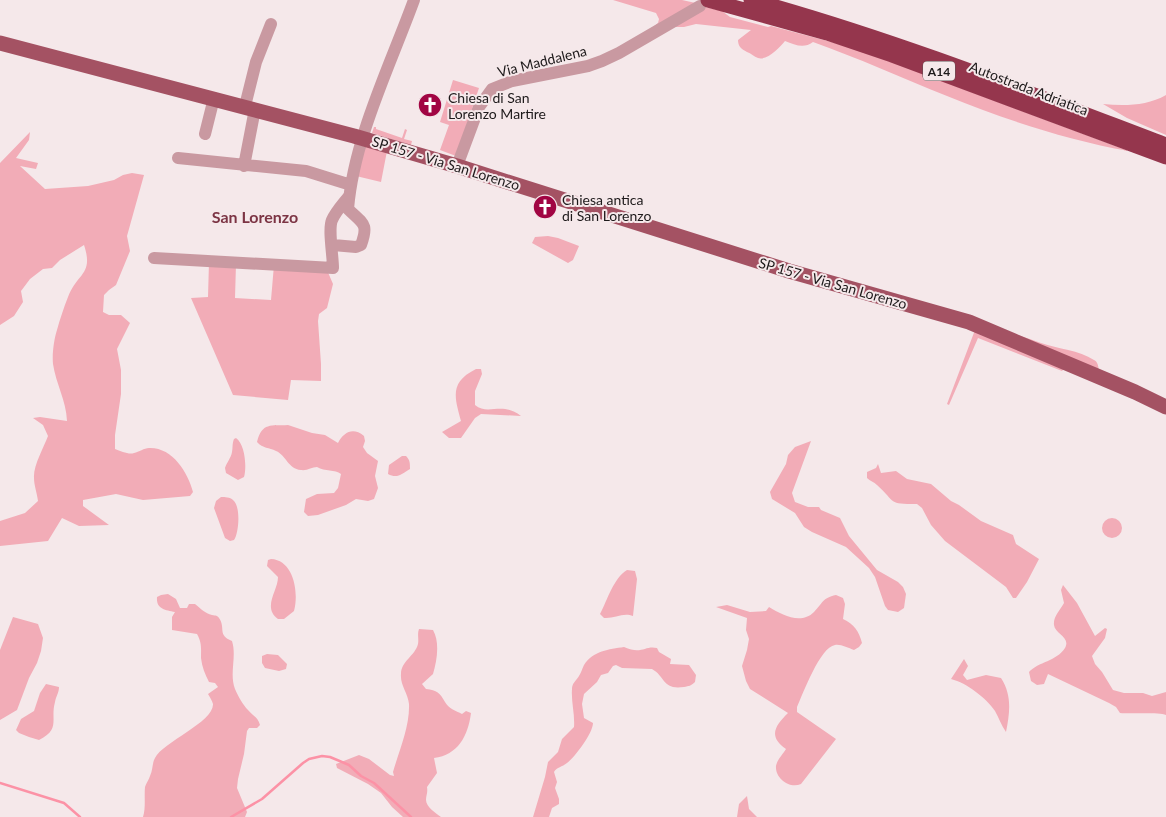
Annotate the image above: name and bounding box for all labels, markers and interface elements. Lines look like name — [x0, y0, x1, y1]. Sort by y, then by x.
street label: Via Maddalena — [496, 42, 588, 80]
street label: Autostrada Adriatica — [967, 58, 1091, 118]
road number: A14 — [923, 61, 955, 80]
place label: Chiesa di San Lorenzo Martire — [448, 89, 546, 122]
church icon: Chiesa di San Lorenzo Martire — [417, 92, 443, 118]
street label: SP 157 - Via San Lorenzo — [370, 132, 522, 194]
place label: Chiesa antica di San Lorenzo — [562, 191, 651, 224]
church icon: Chiesa antica di San Lorenzo — [532, 194, 558, 220]
district label: San Lorenzo — [212, 207, 298, 226]
street label: SP 157 - Via San Lorenzo — [757, 254, 909, 312]

